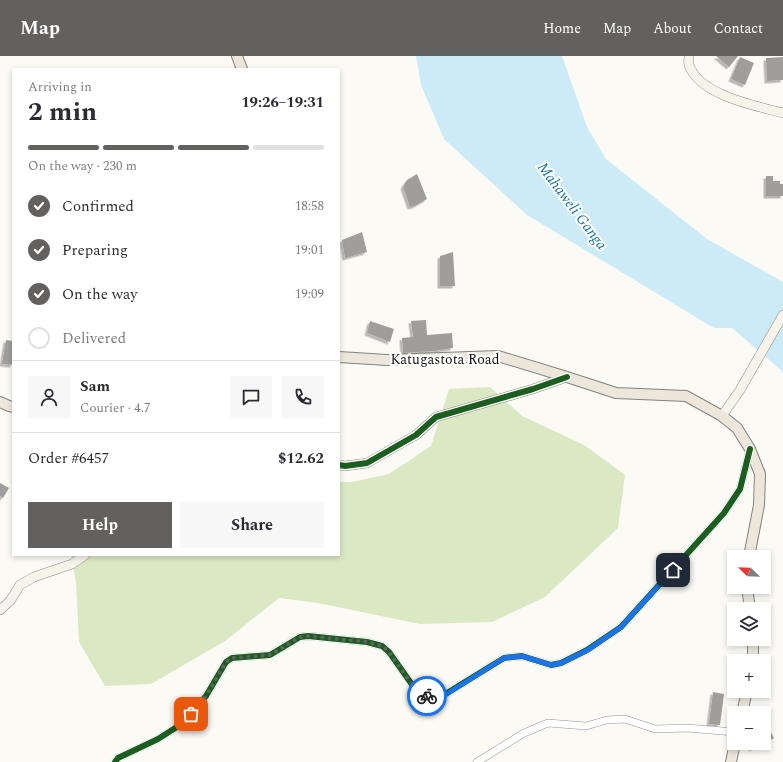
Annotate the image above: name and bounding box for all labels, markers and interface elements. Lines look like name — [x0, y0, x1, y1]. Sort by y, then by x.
text: Map — [20, 14, 60, 43]
text: Home — [543, 18, 581, 39]
text: Map — [603, 18, 631, 39]
text: About — [653, 18, 692, 39]
text: Contact — [714, 18, 763, 39]
text: Arriving in — [28, 77, 92, 97]
text: 19:26–19:31 — [241, 91, 324, 114]
text: 2 min — [28, 92, 97, 132]
text: On the way · 230 m — [28, 156, 137, 176]
water label: Mahaweli Ganga — [531, 157, 613, 255]
icon: check — [28, 195, 50, 217]
text: Confirmed — [62, 195, 134, 218]
text: 18:58 — [295, 196, 324, 216]
icon: check — [28, 239, 50, 261]
text: Preparing — [62, 239, 128, 262]
text: 19:01 — [295, 240, 324, 260]
icon: check — [28, 283, 50, 305]
text: On the way — [62, 283, 137, 306]
text: 19:09 — [295, 284, 324, 304]
text: Delivered — [62, 327, 126, 350]
street label: Katugastota Road — [390, 349, 500, 370]
text: Sam — [80, 375, 110, 398]
button: person — [28, 376, 70, 418]
button: chat — [230, 376, 272, 418]
button: phone — [282, 376, 324, 418]
text: Courier · 4.7 — [80, 398, 150, 418]
text: Order #6457 — [28, 447, 109, 470]
text: $12.62 — [278, 447, 324, 470]
button: Help — [28, 502, 172, 548]
button: Share — [180, 502, 324, 548]
north arrow — [727, 550, 771, 594]
map controls — [727, 550, 771, 750]
pin — [656, 553, 690, 587]
icon: home — [662, 559, 684, 581]
button: layers — [727, 602, 771, 646]
button: + — [727, 654, 771, 698]
courier — [407, 676, 447, 716]
icon: bike — [416, 685, 438, 707]
pin — [174, 697, 208, 731]
icon: bag — [180, 703, 202, 725]
button: − — [727, 706, 771, 750]

